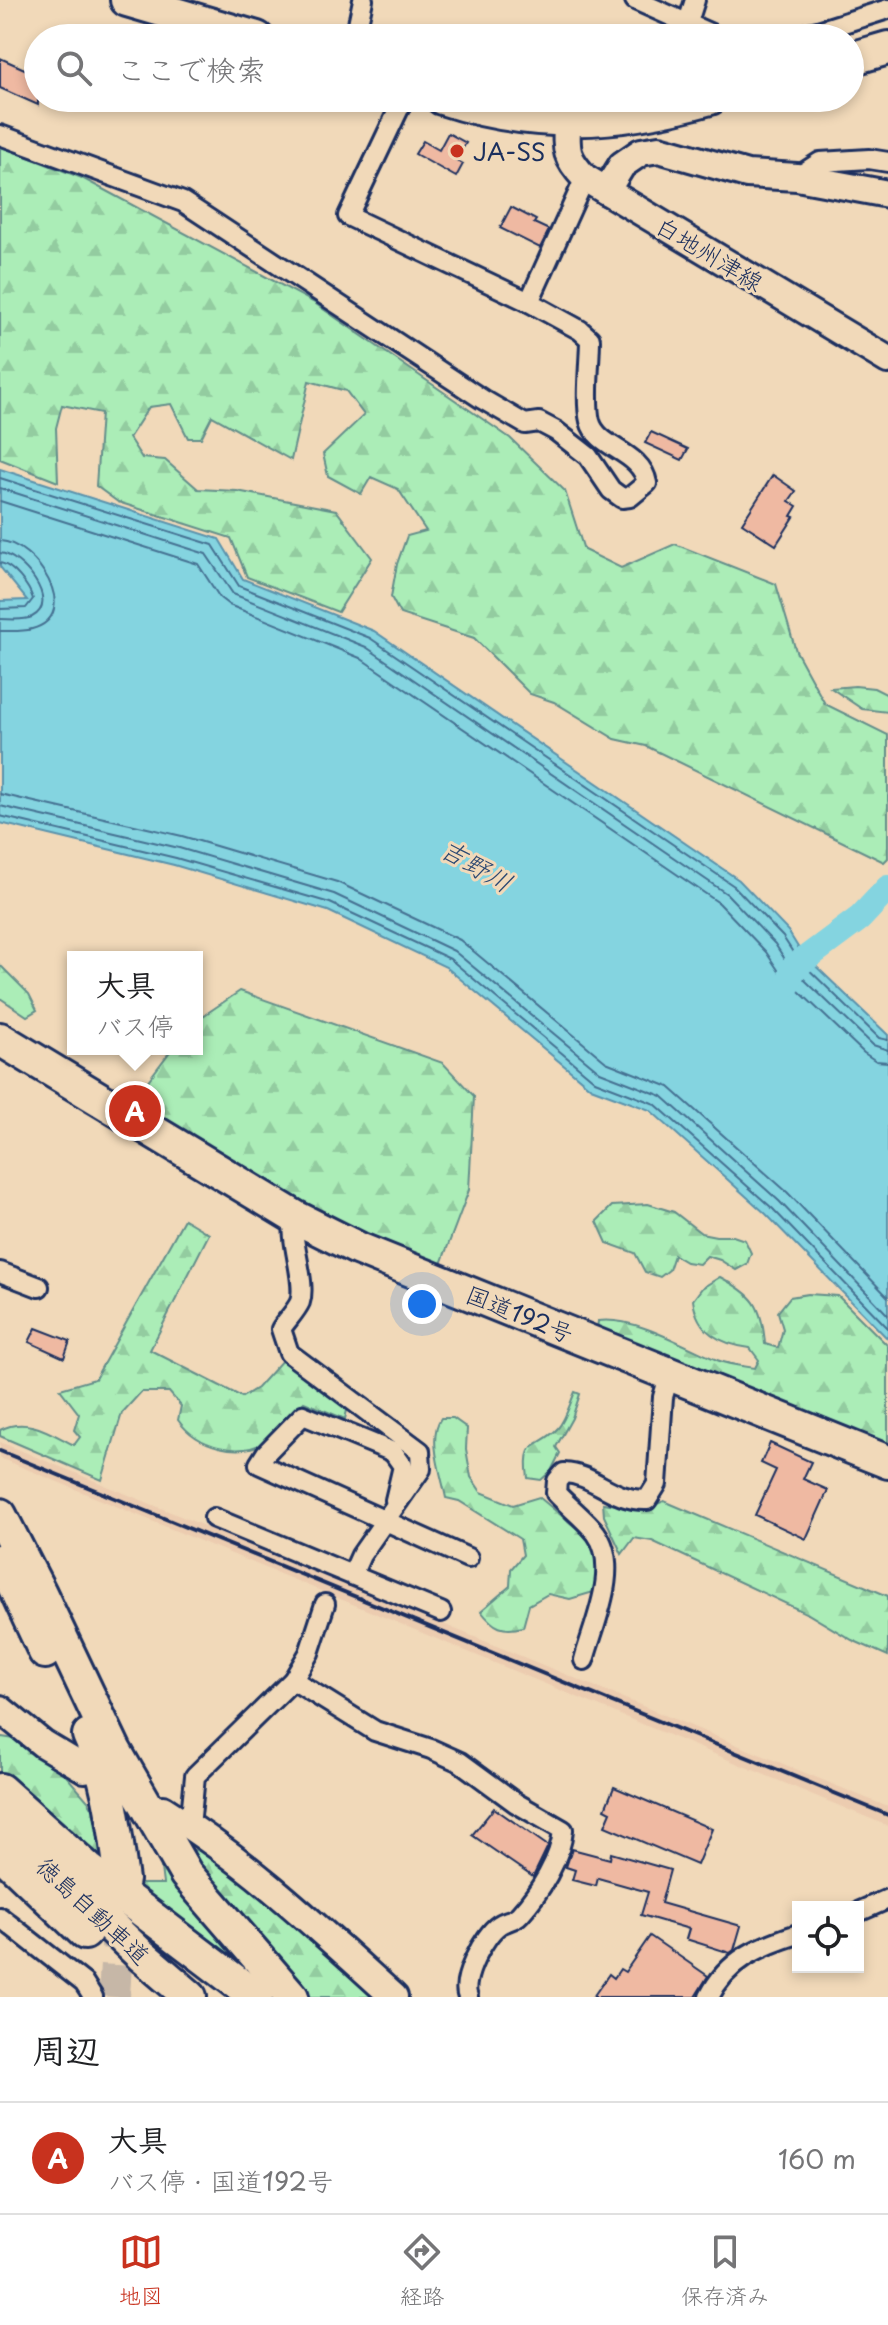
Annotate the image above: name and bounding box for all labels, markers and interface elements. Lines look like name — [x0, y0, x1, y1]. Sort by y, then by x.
search box — [24, 24, 864, 112]
icon: search — [52, 46, 96, 90]
text: ここで検索 — [116, 46, 266, 91]
place label: JA-SS — [473, 133, 546, 169]
marker: JA-SS — [448, 142, 466, 160]
street label: 白地州津線 — [649, 207, 771, 299]
water label: 吉野川 — [433, 829, 521, 901]
popup — [67, 951, 203, 1055]
text: 大具 — [96, 961, 156, 1006]
text: バス停 — [96, 1006, 174, 1045]
pin: A — [109, 1081, 161, 1141]
street label: 国道192号 — [461, 1275, 579, 1351]
your location — [402, 1284, 442, 1324]
street label: 徳島自動車道 — [29, 1848, 159, 1972]
map controls — [792, 1901, 864, 1973]
button: locate — [792, 1901, 864, 1973]
text: 周辺 — [32, 2023, 100, 2075]
text: 大具 — [108, 2116, 168, 2161]
text: A — [48, 2139, 68, 2178]
text: 160 m — [778, 2139, 856, 2178]
text: バス停 · 国道192号 — [108, 2161, 333, 2200]
tab: 地図 — [119, 2230, 163, 2311]
tab: 経路 — [400, 2230, 444, 2311]
tab: 保存済み — [681, 2230, 769, 2311]

